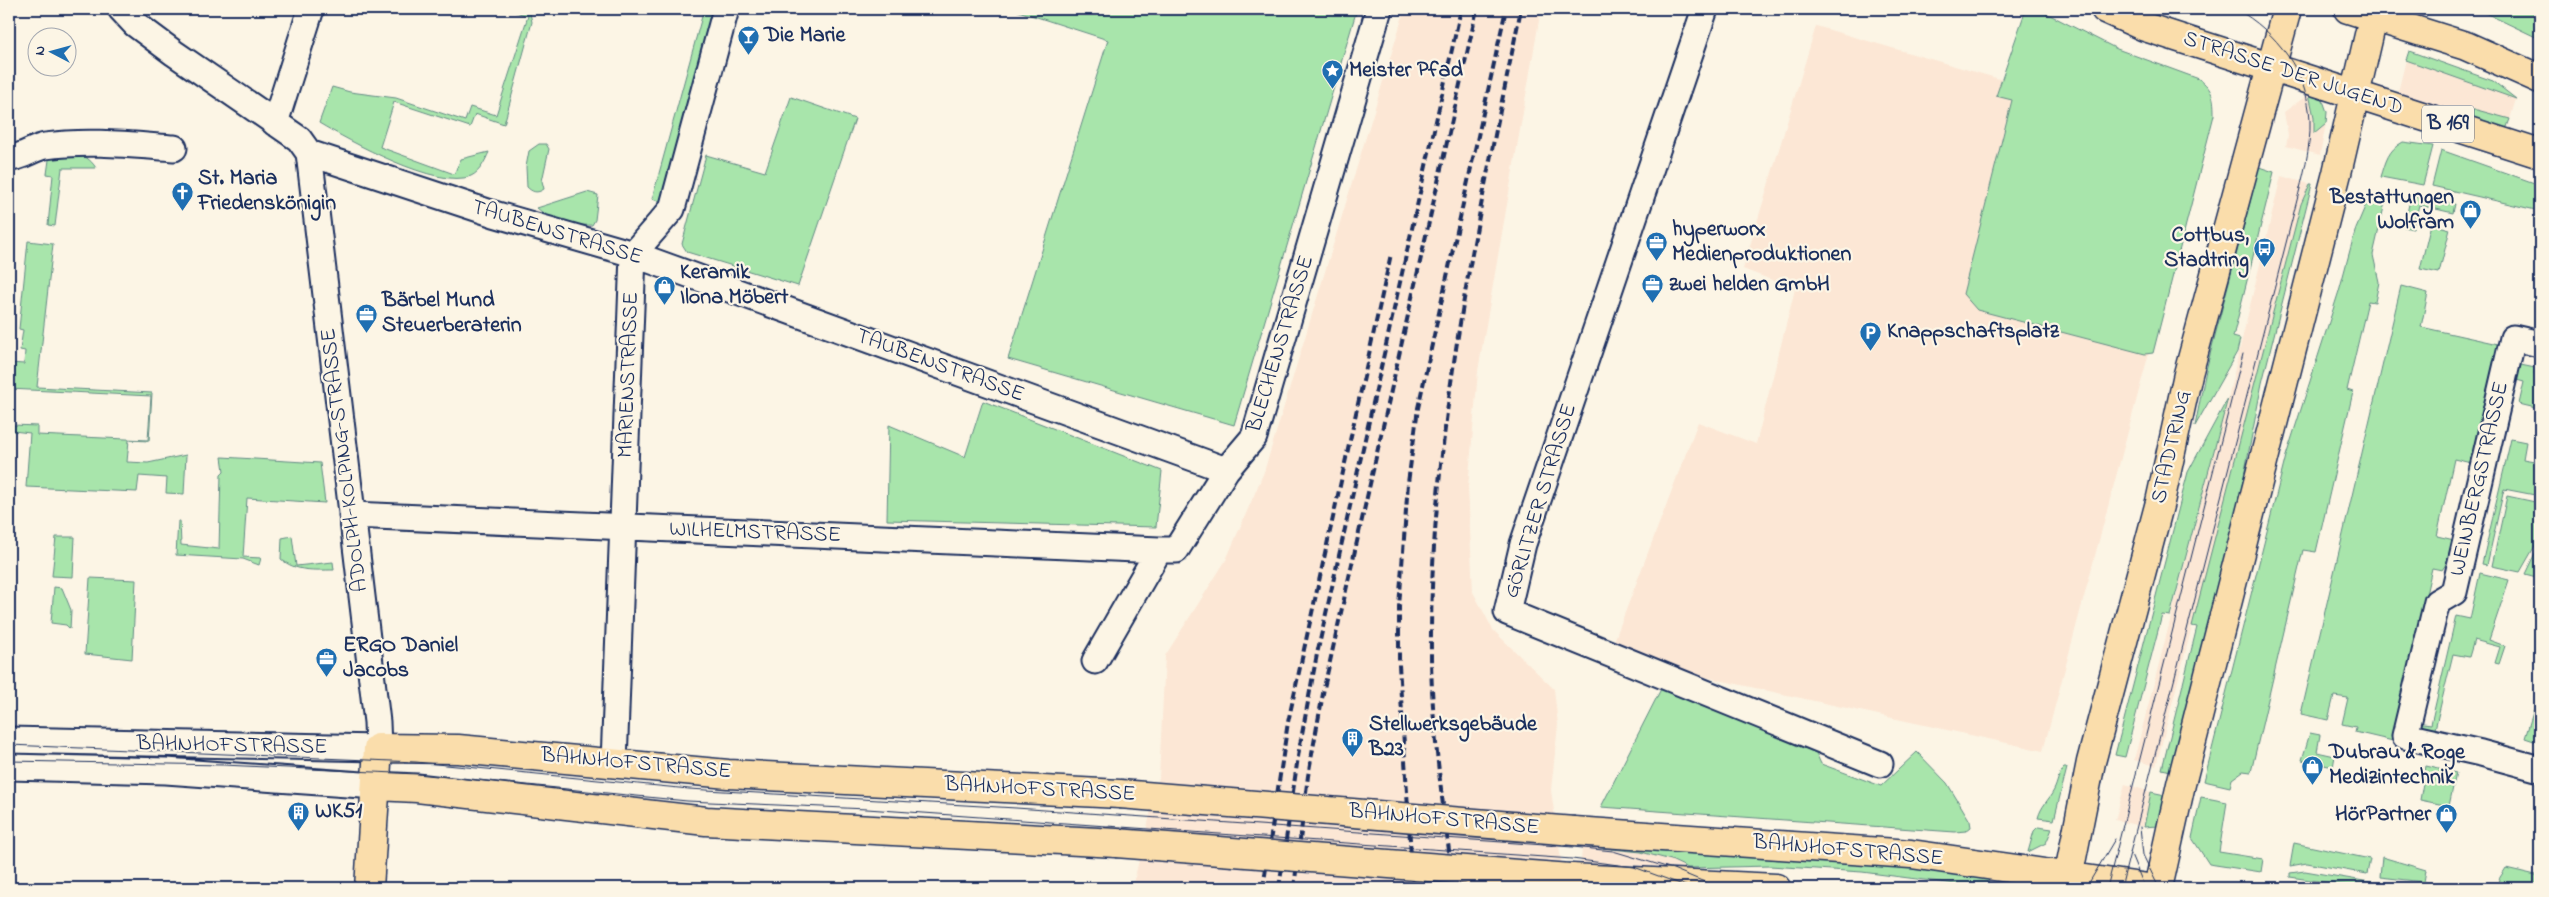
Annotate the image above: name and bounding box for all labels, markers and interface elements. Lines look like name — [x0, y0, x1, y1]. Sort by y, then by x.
place label: Die Marie — [763, 20, 846, 52]
street label: STRASSE DER JUGEND — [2179, 23, 2407, 125]
bar icon: Die Marie — [736, 24, 760, 55]
north arrow — [28, 28, 78, 78]
text: N — [30, 45, 51, 57]
place label: Meister Pfad — [1349, 55, 1463, 87]
place icon: Meister Pfad — [1321, 59, 1345, 90]
road number: B 169 — [2422, 106, 2474, 142]
place label: St. Maria Friedenskönigin — [197, 163, 336, 221]
church icon: St. Maria Friedenskönigin — [170, 180, 194, 211]
place label: Bestattungen Wolfram — [2329, 182, 2454, 239]
street label: TAUBENSTRASSE — [468, 192, 646, 274]
shop icon: Bestattungen Wolfram — [2458, 199, 2482, 230]
place label: hyperworx Medienproduktionen — [1672, 214, 1851, 271]
place label: Cottbus, Stadtring — [2164, 220, 2249, 278]
office icon: hyperworx Medienproduktionen — [1644, 231, 1668, 262]
bus stop icon: Cottbus, Stadtring — [2253, 237, 2277, 268]
street label: BLECHENSTRASSE — [1239, 252, 1323, 437]
place label: Keramik Ilona Möbert — [680, 257, 789, 314]
place label: zwei helden GmbH — [1669, 269, 1830, 301]
office icon: zwei helden GmbH — [1641, 273, 1665, 304]
shop icon: Keramik Ilona Möbert — [652, 274, 676, 305]
place label: Bärbel Mund Steuerberaterin — [381, 285, 522, 342]
street label: MARIENSTRASSE — [610, 291, 648, 459]
office icon: Bärbel Mund Steuerberaterin — [354, 302, 378, 333]
place label: Knappschaftsplatz — [1887, 316, 2060, 348]
parking icon: Knappschaftsplatz — [1859, 320, 1883, 351]
street label: TAUBENSTRASSE — [851, 321, 1029, 411]
street label: ADOLPH-KOLPING-STRASSE — [313, 326, 377, 594]
street label: WEINBERGSTRASSE — [2442, 379, 2518, 579]
street label: STADTRING — [2143, 387, 2201, 507]
street label: GÖRLITZER STRASSE — [1496, 400, 1586, 602]
street label: WILHELMSTRASSE — [668, 514, 842, 552]
place label: ERGO Daniel Jacobs — [343, 630, 458, 687]
office icon: ERGO Daniel Jacobs — [315, 647, 339, 678]
place label: Stellwerksgebäude B23 — [1368, 709, 1538, 766]
building icon: Stellwerksgebäude B23 — [1341, 726, 1365, 757]
street label: BAHNHOFSTRASSE — [135, 728, 328, 764]
place label: Dubrau & Roge Medizintechnik — [2328, 737, 2466, 794]
street label: BAHNHOFSTRASSE — [538, 740, 733, 788]
shop icon: Dubrau & Roge Medizintechnik — [2301, 754, 2325, 785]
street label: BAHNHOFSTRASSE — [943, 769, 1136, 811]
place label: WK51 — [315, 796, 362, 828]
street label: BAHNHOFSTRASSE — [1346, 796, 1541, 844]
place label: HörPartner — [2335, 799, 2432, 831]
building icon: WK51 — [287, 800, 311, 831]
shop icon: HörPartner — [2435, 803, 2459, 834]
street label: BAHNHOFSTRASSE — [1750, 827, 1945, 875]

